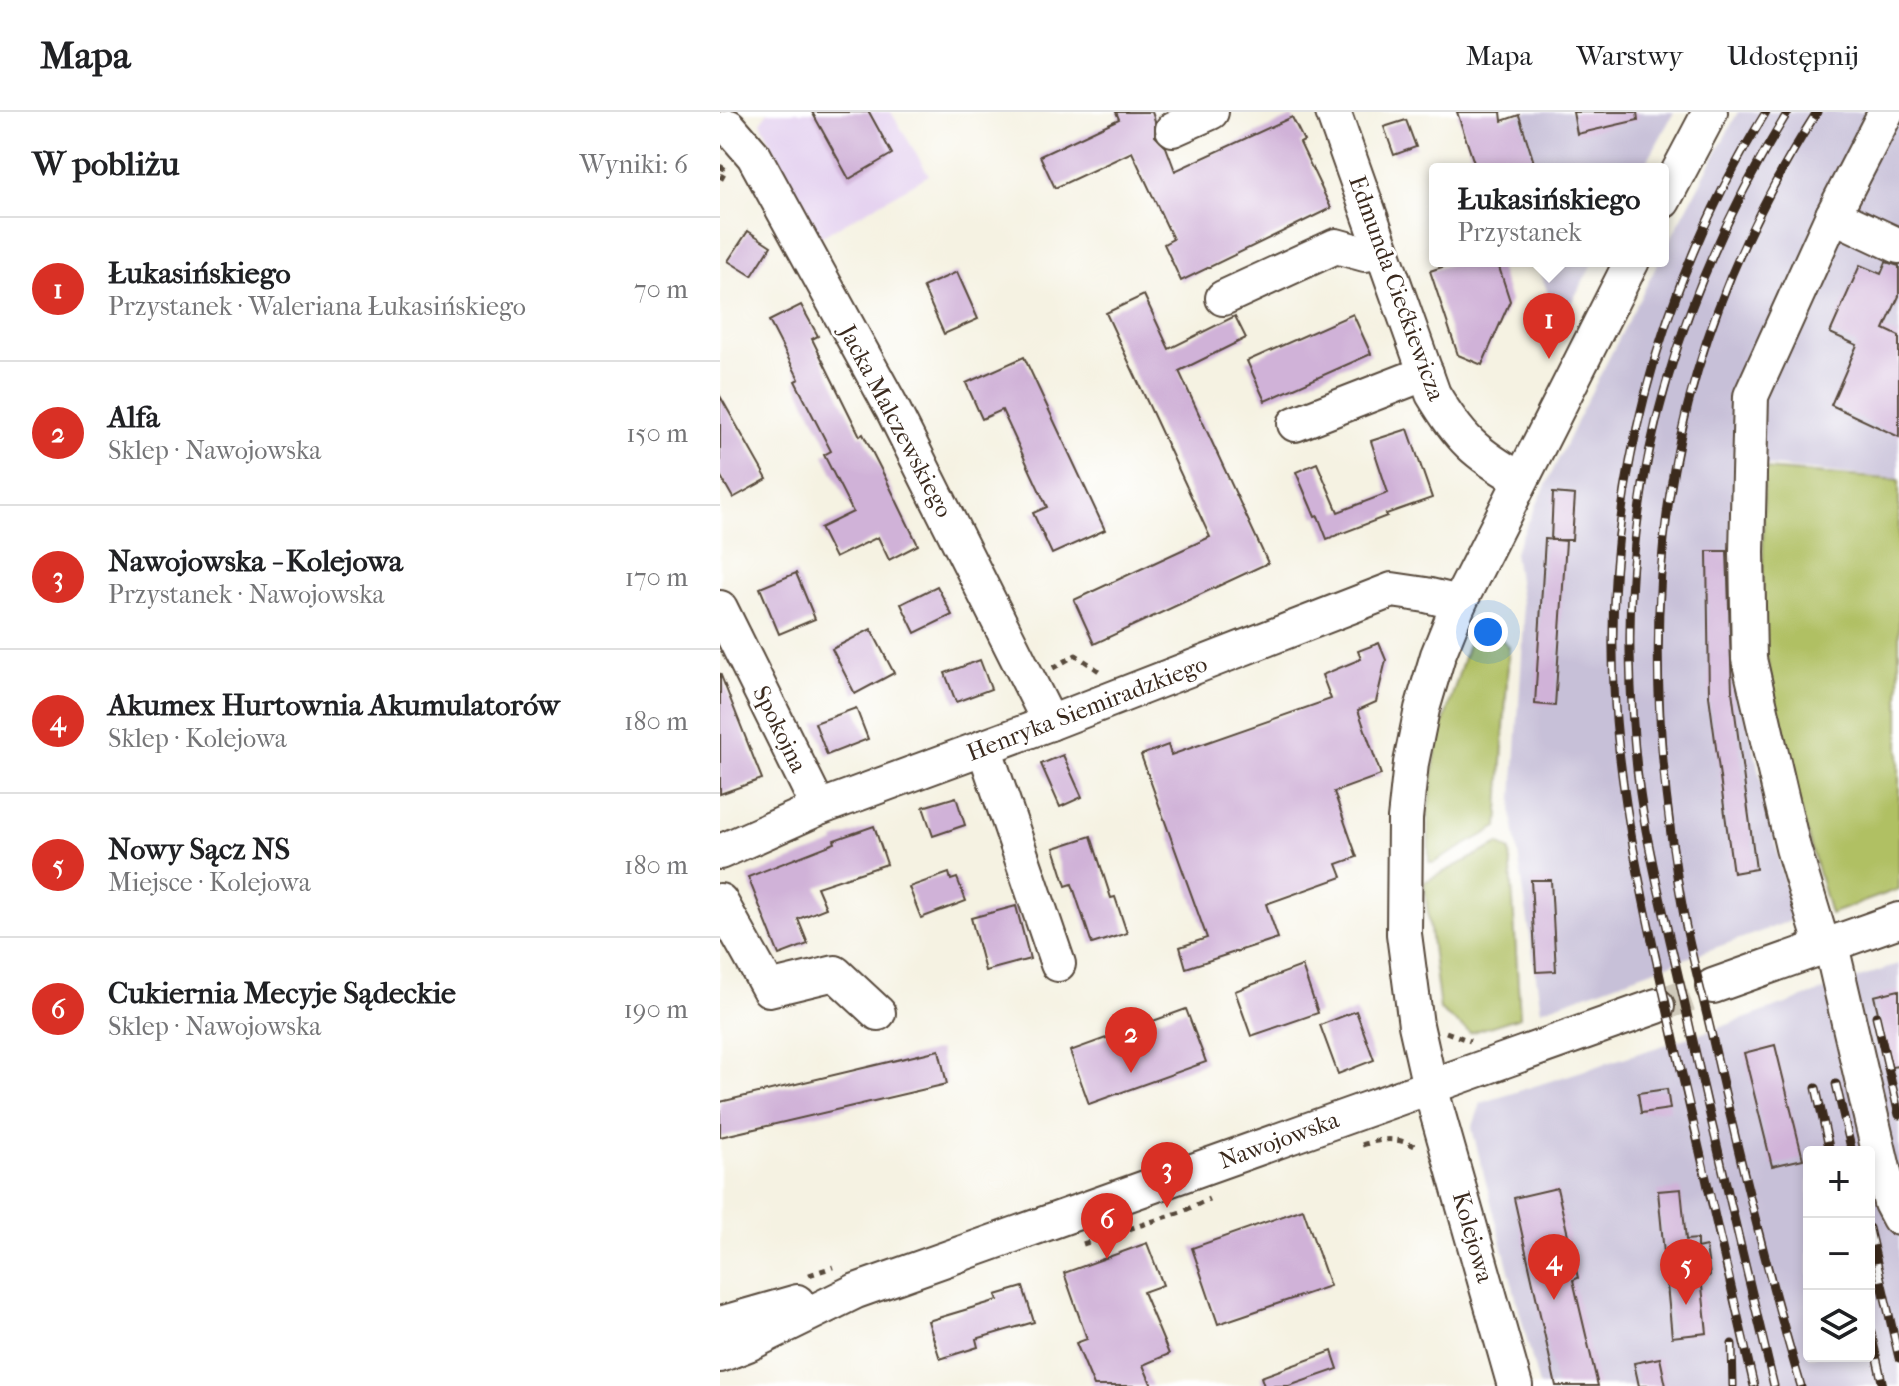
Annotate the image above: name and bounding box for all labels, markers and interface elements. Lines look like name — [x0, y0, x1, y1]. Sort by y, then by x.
text: Mapa — [40, 33, 131, 78]
text: Mapa — [1466, 39, 1532, 72]
text: Warstwy — [1576, 39, 1683, 72]
text: Udostępnij — [1727, 39, 1859, 72]
text: W pobliżu — [32, 144, 179, 184]
text: Wyniki: 6 — [580, 149, 688, 180]
popup — [1429, 163, 1669, 267]
street label: Edmunda Ciećkiewicza — [1343, 172, 1451, 405]
text: Łukasińskiego — [1458, 182, 1640, 217]
text: Przystanek — [1458, 217, 1582, 248]
text: Łukasińskiego — [108, 256, 291, 291]
text: 1 — [53, 274, 63, 305]
text: 70 m — [634, 274, 688, 305]
text: Przystanek · Waleriana Łukasińskiego — [108, 291, 526, 322]
pin: 1 — [1523, 293, 1575, 359]
street label: Jacka Malczewskiego — [832, 318, 959, 522]
text: Alfa — [108, 400, 160, 435]
text: 2 — [51, 418, 65, 449]
text: 150 m — [626, 418, 688, 449]
text: Sklep · Nawojowska — [108, 435, 321, 466]
text: Nawojowska - Kolejowa — [108, 544, 403, 579]
text: 3 — [53, 562, 63, 593]
text: 170 m — [625, 562, 688, 593]
text: Przystanek · Nawojowska — [108, 579, 385, 610]
your location — [1468, 612, 1508, 652]
street label: Henryka Siemiradzkiego — [963, 649, 1211, 767]
street label: Spokojna — [747, 681, 813, 778]
text: Akumex Hurtownia Akumulatorów — [108, 688, 560, 723]
text: 4 — [50, 706, 66, 737]
text: 180 m — [624, 706, 688, 737]
text: Sklep · Kolejowa — [108, 723, 287, 754]
text: Nowy Sącz NS — [108, 832, 290, 867]
text: 5 — [52, 850, 64, 881]
text: 180 m — [624, 850, 688, 881]
text: Miejsce · Kolejowa — [108, 867, 311, 898]
text: Cukiernia Mecyje Sądeckie — [108, 976, 456, 1011]
text: 6 — [51, 994, 65, 1025]
text: 190 m — [624, 994, 688, 1025]
pin: 2 — [1105, 1007, 1157, 1073]
text: Sklep · Nawojowska — [108, 1011, 321, 1042]
street label: Nawojowska — [1215, 1105, 1344, 1175]
pin: 3 — [1141, 1142, 1193, 1208]
map controls — [1803, 1146, 1875, 1362]
button: + — [1803, 1146, 1875, 1218]
street label: Kolejowa — [1447, 1188, 1500, 1287]
pin: 6 — [1081, 1193, 1133, 1259]
button: − — [1803, 1218, 1875, 1290]
pin: 4 — [1528, 1234, 1580, 1300]
pin: 5 — [1660, 1239, 1712, 1305]
button: layers — [1803, 1290, 1875, 1362]

